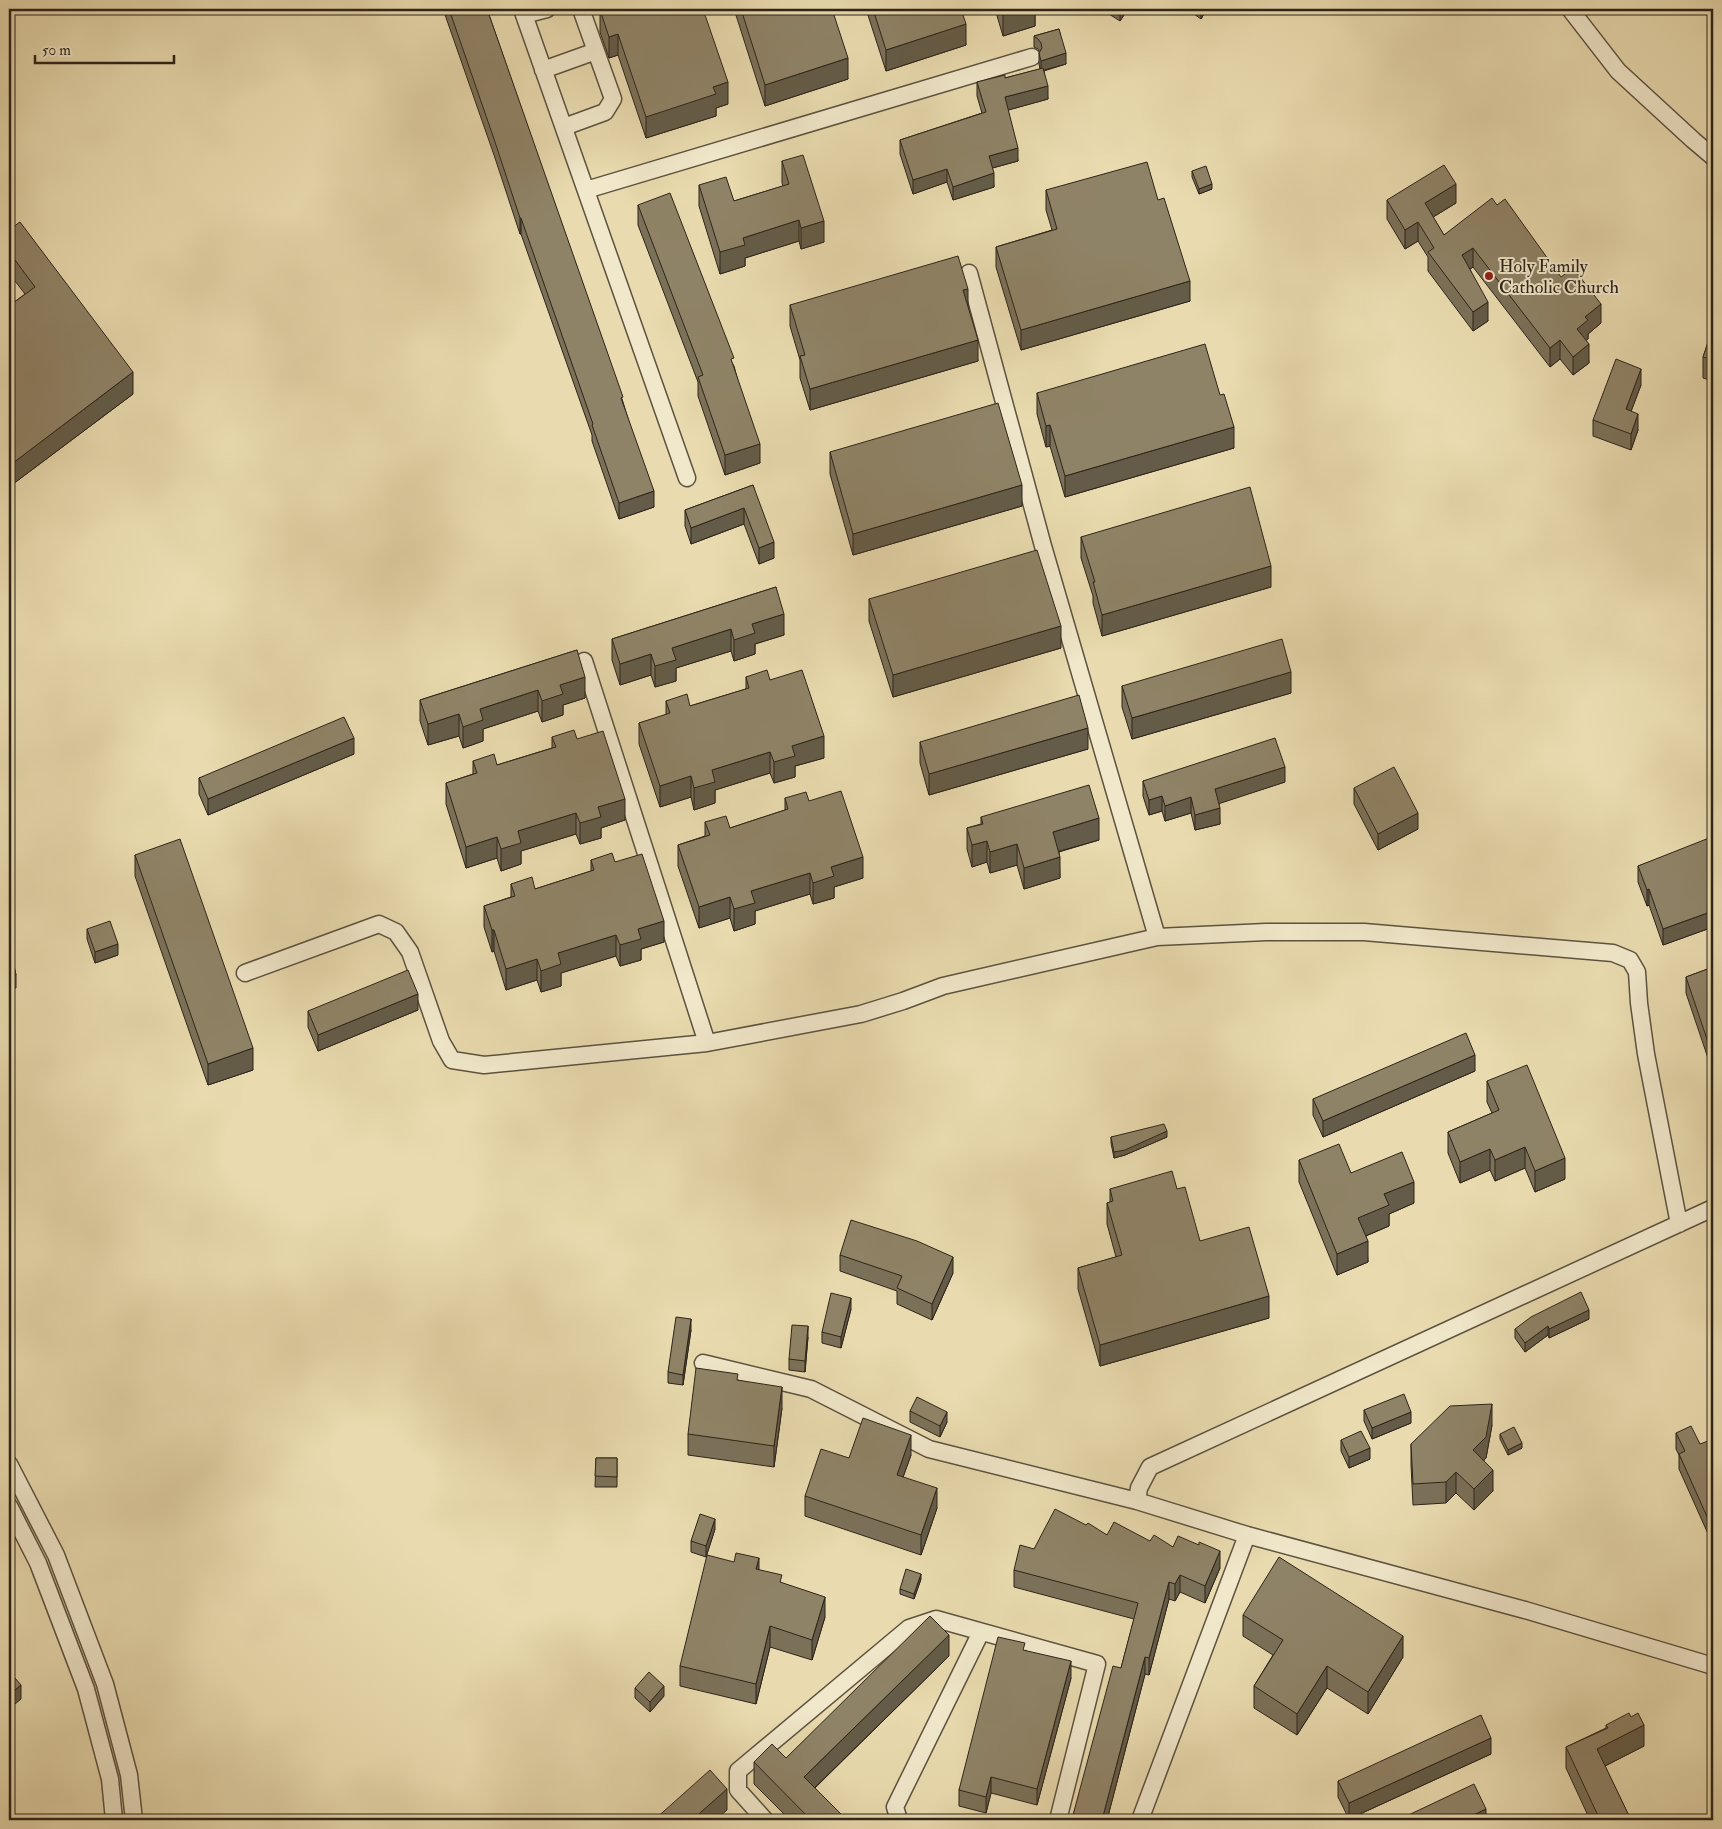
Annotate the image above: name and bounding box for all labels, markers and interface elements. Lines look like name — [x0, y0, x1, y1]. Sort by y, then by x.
scale bar — [35, 32, 174, 64]
text: 50 m — [42, 41, 71, 60]
place label: Holy Family Catholic Church — [1499, 255, 1619, 299]
marker: Holy Family Catholic Church — [1483, 270, 1495, 282]

